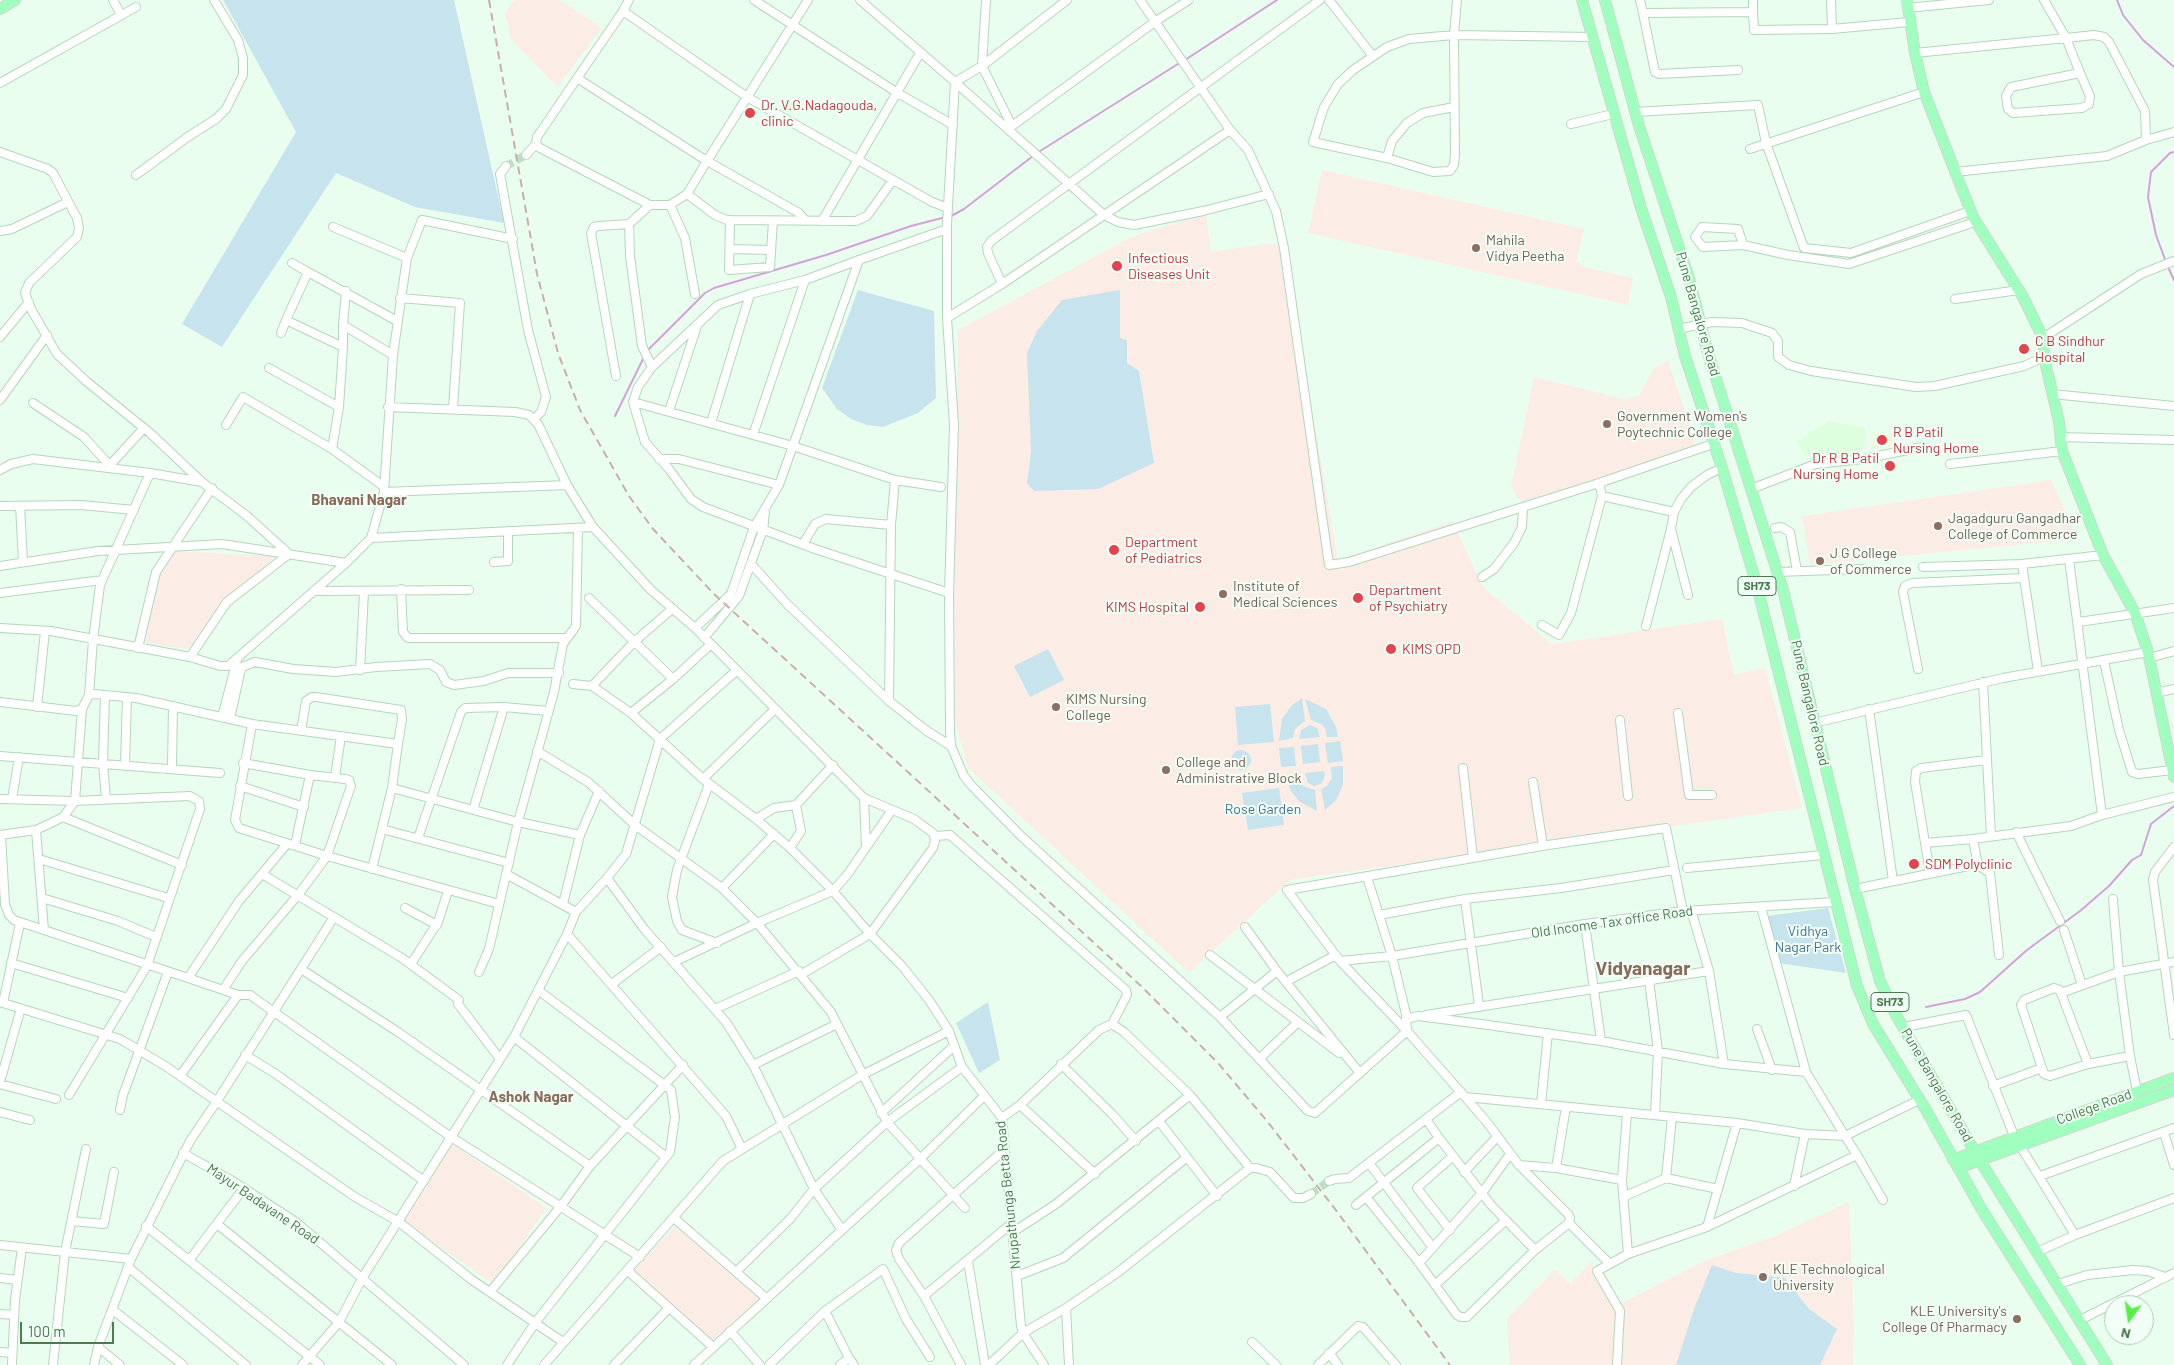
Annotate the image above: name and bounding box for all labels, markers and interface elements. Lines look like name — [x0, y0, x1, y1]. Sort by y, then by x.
place label: Dr. V.G.Nadagouda, clinic — [761, 97, 877, 130]
marker: Dr. V.G.Nadagouda, clinic — [743, 106, 757, 120]
place label: Mahila Vidya Peetha — [1486, 232, 1564, 264]
marker: Mahila Vidya Peetha — [1470, 242, 1482, 254]
place label: Infectious Diseases Unit — [1128, 250, 1210, 282]
street label: Pune Bangalore Road — [1672, 250, 1724, 378]
marker: Infectious Diseases Unit — [1110, 259, 1124, 273]
place label: C B Sindhur Hospital — [2035, 333, 2105, 366]
marker: C B Sindhur Hospital — [2017, 342, 2031, 356]
place label: Government Women's Poytechnic College — [1617, 408, 1747, 441]
marker: Government Women's Poytechnic College — [1601, 418, 1613, 430]
place label: R B Patil Nursing Home — [1893, 424, 1979, 457]
marker: R B Patil Nursing Home — [1875, 433, 1889, 447]
place label: Dr R B Patil Nursing Home — [1793, 450, 1879, 482]
marker: Dr R B Patil Nursing Home — [1883, 459, 1897, 473]
district label: Bhavani Nagar — [311, 491, 407, 509]
place label: Jagadguru Gangadhar College of Commerce — [1948, 510, 2081, 542]
marker: Jagadguru Gangadhar College of Commerce — [1932, 520, 1944, 532]
place label: Department of Pediatrics — [1125, 534, 1202, 566]
marker: Department of Pediatrics — [1107, 543, 1121, 557]
place label: J G College of Commerce — [1830, 545, 1912, 578]
marker: J G College of Commerce — [1814, 555, 1826, 567]
road number: SH73 — [1738, 576, 1776, 596]
place label: Institute of Medical Sciences — [1233, 578, 1337, 610]
place label: Department of Psychiatry — [1369, 582, 1448, 614]
marker: Institute of Medical Sciences — [1217, 588, 1229, 600]
marker: Department of Psychiatry — [1351, 591, 1365, 605]
place label: KIMS Hospital — [1106, 599, 1189, 615]
marker: KIMS Hospital — [1193, 600, 1207, 614]
street label: Pune Bangalore Road — [1787, 638, 1833, 768]
place label: KIMS OPD — [1402, 641, 1461, 657]
marker: KIMS OPD — [1384, 642, 1398, 656]
place label: KIMS Nursing College — [1066, 691, 1147, 724]
marker: KIMS Nursing College — [1050, 701, 1062, 713]
place label: College and Administrative Block — [1176, 754, 1301, 786]
marker: College and Administrative Block — [1160, 764, 1172, 776]
park label: Rose Garden — [1225, 801, 1301, 817]
place label: SDM Polyclinic — [1925, 856, 2012, 872]
marker: SDM Polyclinic — [1907, 857, 1921, 871]
street label: Old Income Tax office Road — [1530, 902, 1694, 942]
park label: Vidhya Nagar Park — [1775, 923, 1841, 956]
district label: Vidyanagar — [1596, 958, 1690, 980]
road number: SH73 — [1871, 992, 1909, 1012]
street label: Pune Bangalore Road — [1898, 1025, 1976, 1145]
street label: College Road — [2054, 1086, 2134, 1128]
district label: Ashok Nagar — [488, 1088, 574, 1106]
street label: Nrupathunga Betta Road — [992, 1120, 1024, 1270]
street label: Mayur Badavane Road — [204, 1160, 322, 1248]
place label: KLE Technological University — [1773, 1261, 1885, 1294]
marker: KLE Technological University — [1757, 1271, 1769, 1283]
north arrow — [2104, 1295, 2154, 1345]
place label: KLE University's College Of Pharmacy — [1882, 1303, 2007, 1335]
scale bar — [22, 1312, 116, 1344]
marker: KLE University's College Of Pharmacy — [2011, 1313, 2023, 1325]
text: 100 m — [28, 1322, 66, 1340]
text: N — [2119, 1325, 2132, 1343]

